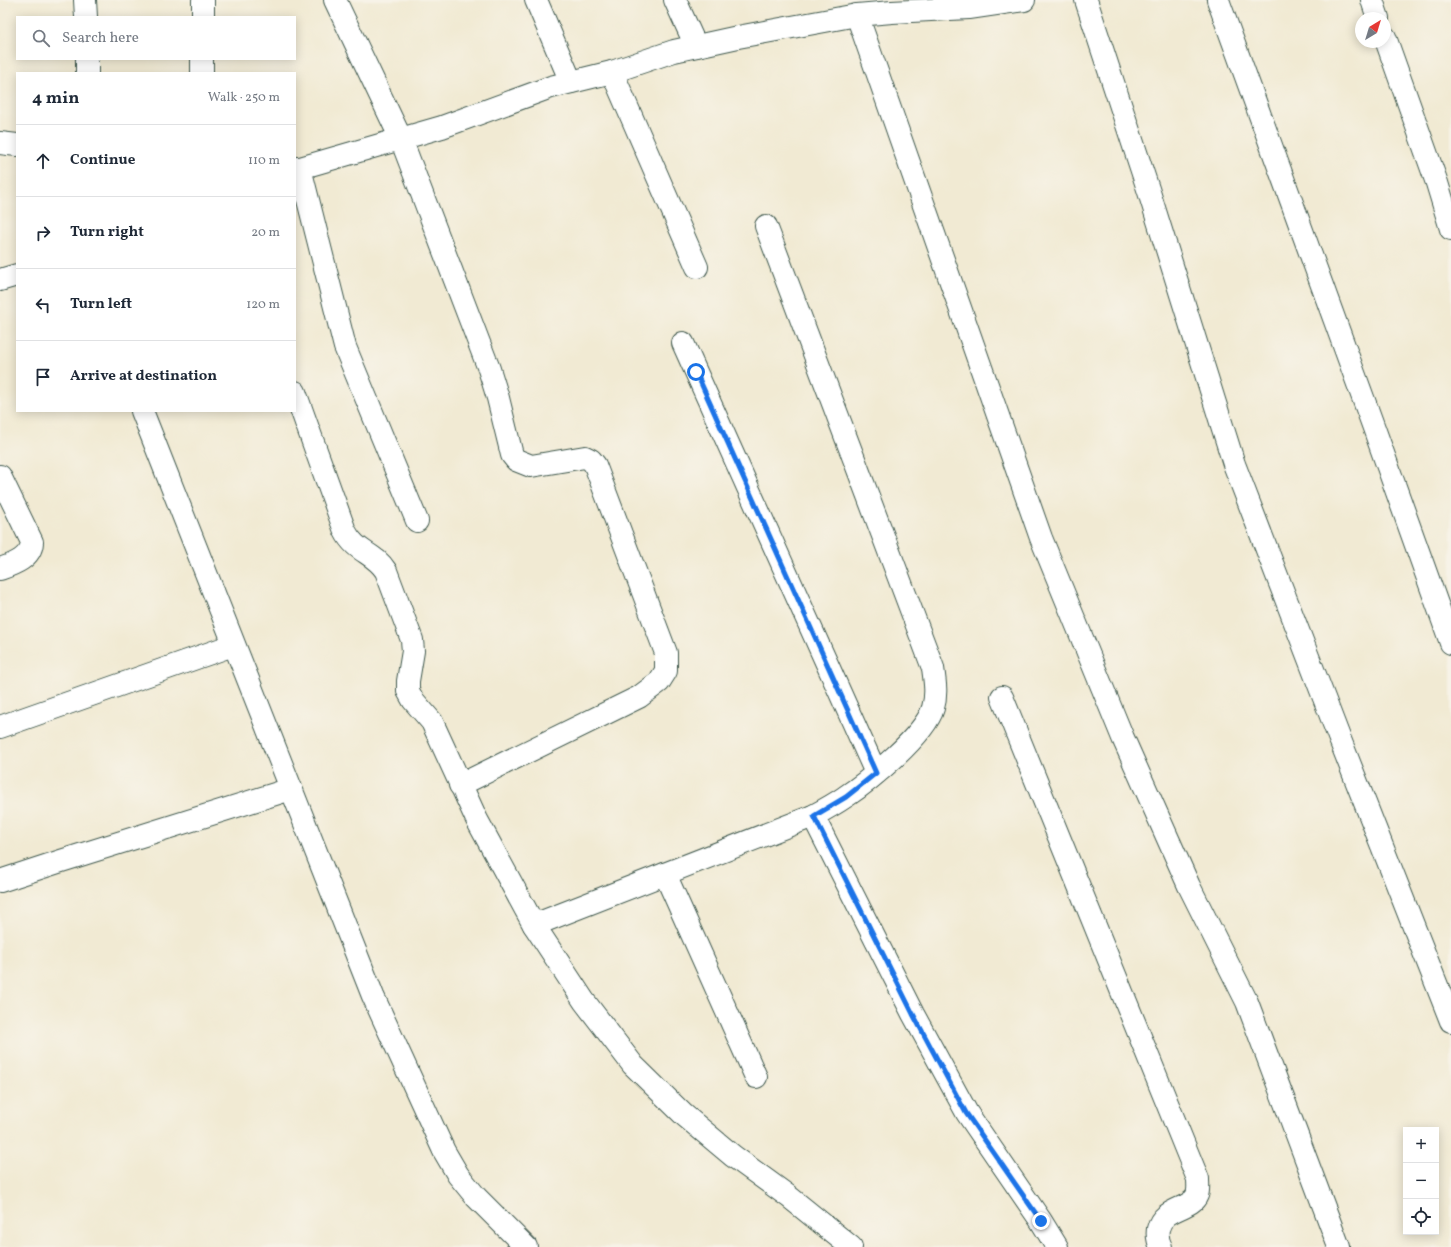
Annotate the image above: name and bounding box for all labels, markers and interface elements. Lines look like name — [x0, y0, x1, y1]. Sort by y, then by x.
north arrow — [1355, 12, 1391, 48]
search box — [16, 16, 296, 60]
icon: search — [30, 27, 52, 49]
text: Search here — [62, 28, 139, 49]
text: 4 min — [32, 87, 79, 110]
text: Walk · 250 m — [208, 89, 280, 107]
icon: ahead — [32, 150, 54, 172]
text: Continue — [70, 150, 135, 171]
text: 110 m — [248, 152, 280, 170]
icon: right — [32, 222, 54, 244]
text: Turn right — [70, 222, 144, 243]
text: 20 m — [251, 224, 280, 242]
icon: left — [32, 294, 54, 316]
text: Turn left — [70, 294, 132, 315]
text: 120 m — [246, 296, 280, 314]
route start — [687, 363, 705, 381]
icon: arrive — [32, 366, 54, 388]
text: Arrive at destination — [70, 366, 217, 387]
map controls — [1403, 1127, 1439, 1235]
button: + — [1403, 1127, 1439, 1163]
button: − — [1403, 1163, 1439, 1199]
button: locate — [1403, 1199, 1439, 1235]
route end — [1032, 1212, 1050, 1230]

